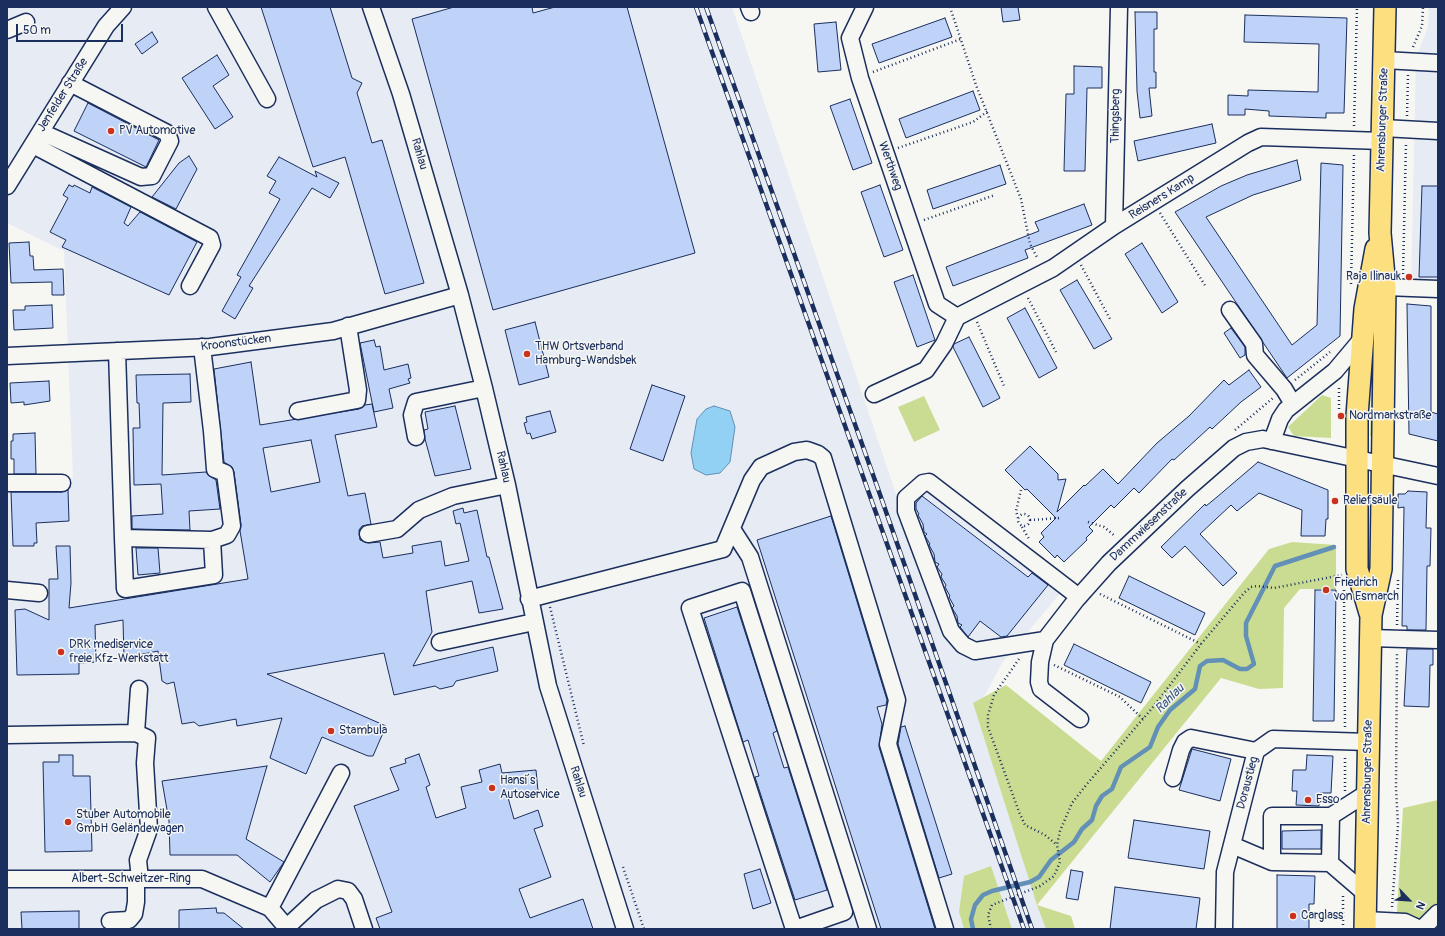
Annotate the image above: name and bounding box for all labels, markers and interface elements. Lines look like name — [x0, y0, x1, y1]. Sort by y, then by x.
scale bar — [18, 16, 125, 42]
text: 50 m — [23, 23, 51, 38]
street label: Jenfelder Straße — [35, 56, 91, 134]
street label: Ahrensburger Straße — [1374, 68, 1392, 172]
street label: Thingsberg — [1108, 89, 1124, 143]
place label: PV Automotive — [119, 124, 195, 138]
marker: PV Automotive — [106, 126, 116, 136]
street label: Rahlau — [408, 136, 430, 172]
street label: Werthweg — [875, 140, 905, 192]
street label: Reisners Kamp — [1127, 171, 1197, 223]
place label: Raja Ilinauk — [1346, 270, 1401, 284]
marker: Raja Ilinauk — [1404, 272, 1414, 282]
street label: Kroonstücken — [200, 332, 272, 354]
place label: THW Ortsverband Hamburg-Wandsbek — [535, 340, 637, 368]
marker: THW Ortsverband Hamburg-Wandsbek — [522, 349, 532, 359]
place label: Nordmarkstraße — [1349, 409, 1432, 423]
marker: Nordmarkstraße — [1336, 411, 1346, 421]
street label: Rahlau — [492, 450, 514, 484]
street label: Dammwiesenstraße — [1107, 485, 1191, 565]
place label: Reliefsäule — [1343, 494, 1398, 508]
marker: Reliefsäule — [1330, 496, 1340, 506]
place label: Friedrich von Esmarch — [1334, 576, 1399, 604]
marker: Friedrich von Esmarch — [1321, 585, 1331, 595]
place label: DRK mediservice freie Kfz-Werkstatt — [69, 638, 169, 666]
marker: DRK mediservice freie Kfz-Werkstatt — [56, 647, 66, 657]
water label: Rahlau — [1152, 681, 1188, 717]
street label: Ahrensburger Straße — [1360, 720, 1376, 824]
place label: Stambula — [339, 724, 387, 738]
marker: Stambula — [326, 726, 336, 736]
street label: Doraustieg — [1234, 755, 1262, 811]
street label: Rahlau — [566, 764, 590, 800]
place label: Hansi´s Autoservice — [500, 774, 560, 802]
marker: Hansi´s Autoservice — [487, 783, 497, 793]
place label: Esso — [1316, 793, 1339, 807]
marker: Esso — [1303, 795, 1313, 805]
place label: Stuber Automobile GmbH Geländewagen — [76, 808, 184, 836]
marker: Stuber Automobile GmbH Geländewagen — [63, 817, 73, 827]
street label: Albert-Schweitzer-Ring — [71, 872, 191, 886]
north arrow — [1389, 880, 1429, 920]
text: N — [1413, 899, 1428, 911]
place label: Carglass — [1301, 909, 1343, 923]
marker: Carglass — [1288, 911, 1298, 921]

